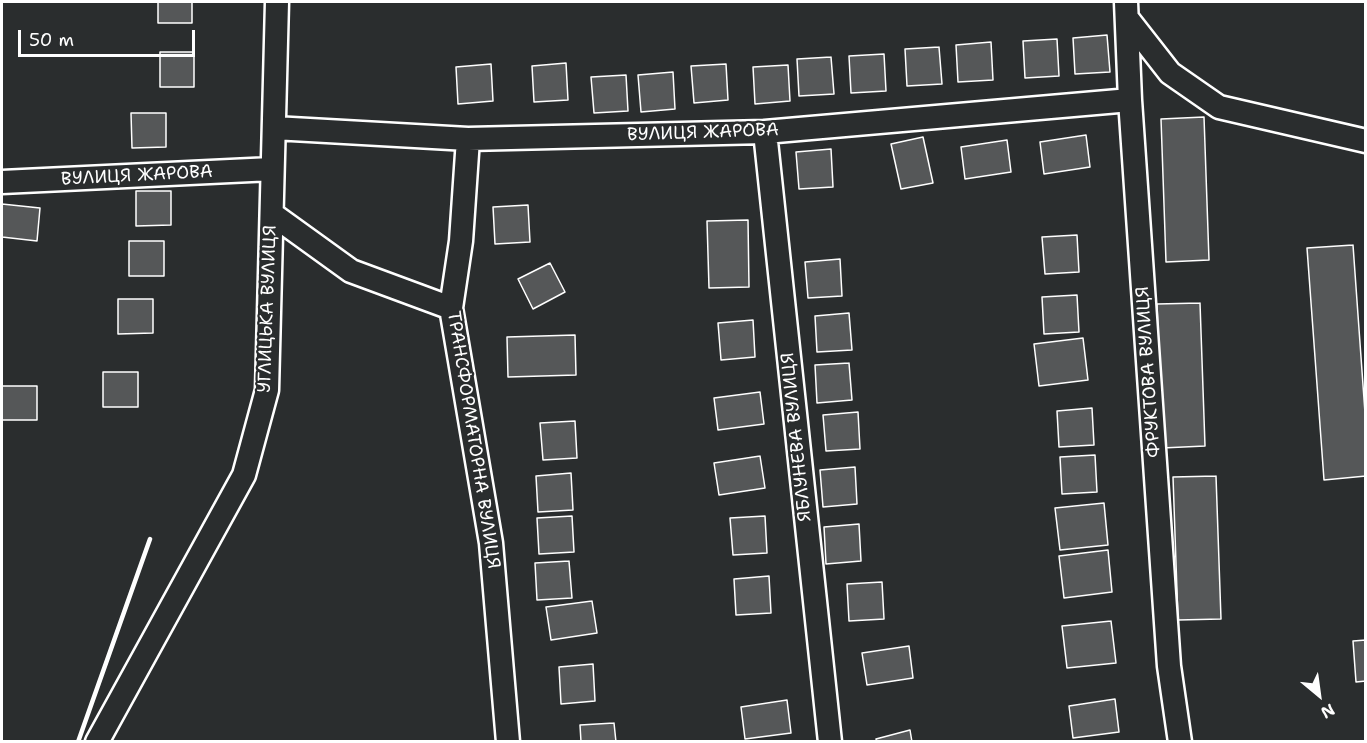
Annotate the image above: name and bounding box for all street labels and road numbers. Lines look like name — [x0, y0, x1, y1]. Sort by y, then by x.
street label: ВУЛИЦЯ ЖАРОВА — [627, 120, 779, 146]
street label: ВУЛИЦЯ ЖАРОВА — [61, 161, 213, 191]
street label: УГЛИЦЬКА ВУЛИЦЯ — [254, 225, 282, 393]
street label: ФРУКТОВА ВУЛИЦЯ — [1132, 286, 1166, 458]
street label: ТРАНСФОРМАТОРНА ВУЛИЦЯ — [442, 310, 504, 570]
street label: ЯБЛУНЕВА ВУЛИЦЯ — [777, 351, 817, 523]

